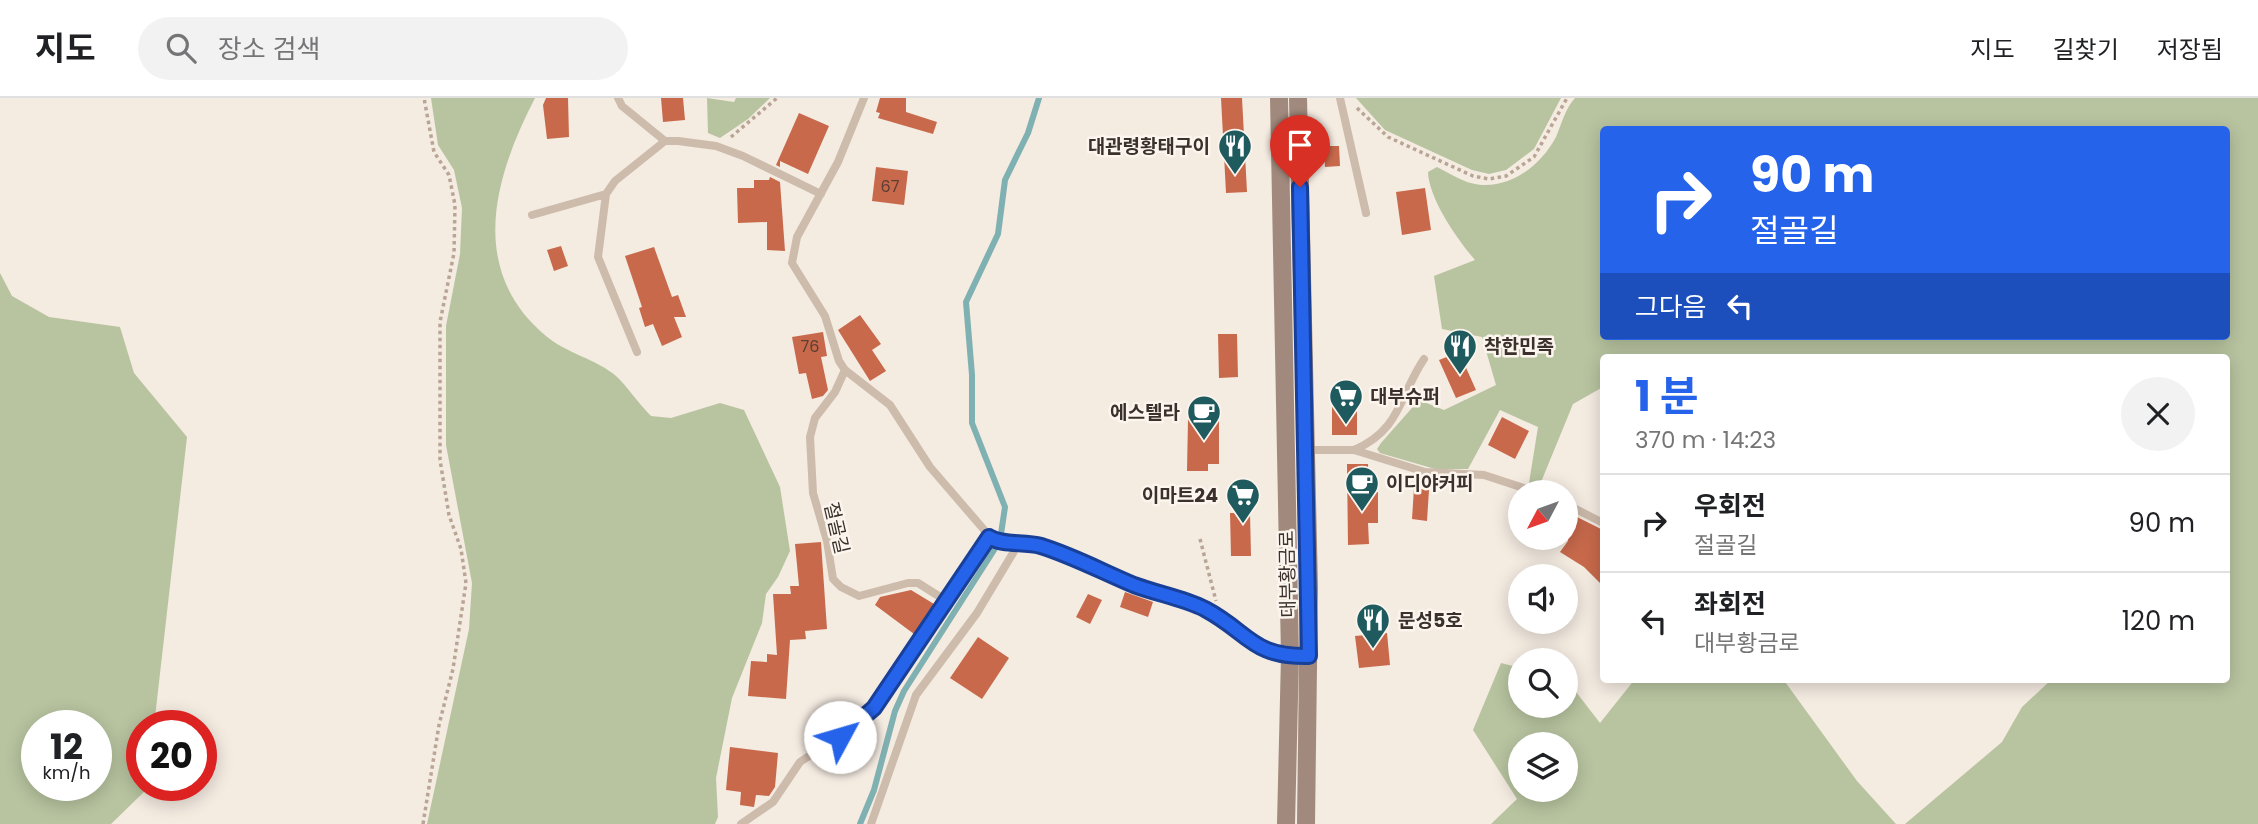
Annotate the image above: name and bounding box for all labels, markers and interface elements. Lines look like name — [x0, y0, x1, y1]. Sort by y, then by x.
search box — [138, 17, 628, 80]
text: 지도 — [35, 25, 96, 72]
icon: search — [162, 29, 200, 67]
text: 장소 검색 — [218, 31, 320, 67]
text: 지도 — [1970, 33, 2015, 66]
text: 길찾기 — [2053, 33, 2119, 66]
text: 저장됨 — [2157, 33, 2223, 66]
pin — [1270, 115, 1330, 187]
icon: arrive — [1281, 126, 1319, 164]
restaurant icon: 대관령황태구이 — [1216, 127, 1254, 176]
place label: 대관령황태구이 — [1088, 133, 1210, 160]
text: 90 m — [1750, 141, 1874, 209]
icon: right — [1635, 154, 1726, 245]
house number: 67 — [881, 175, 900, 198]
text: 절골길 — [1750, 208, 1838, 253]
icon: left — [1721, 287, 1759, 325]
text: 그다음 — [1635, 289, 1707, 325]
restaurant icon: 착한민족 — [1441, 327, 1479, 376]
place label: 착한민족 — [1484, 333, 1554, 360]
house number: 76 — [801, 335, 819, 358]
text: 1 분 — [1635, 367, 1698, 426]
supermarket icon: 대부슈퍼 — [1327, 377, 1365, 426]
button: close — [2121, 377, 2195, 451]
place label: 대부슈퍼 — [1370, 383, 1440, 410]
cafe icon: 에스텔라 — [1185, 393, 1223, 442]
place label: 에스텔라 — [1110, 399, 1181, 426]
text: 370 m · 14:23 — [1635, 424, 1776, 456]
cafe icon: 이디야커피 — [1343, 464, 1381, 513]
place label: 이디야커피 — [1386, 470, 1473, 497]
supermarket icon: 이마트24 — [1224, 476, 1262, 525]
north arrow — [1508, 480, 1578, 550]
map controls — [1508, 480, 1578, 802]
place label: 이마트24 — [1142, 482, 1218, 509]
text: 우회전 — [1694, 488, 1766, 524]
street label: 절골길 — [817, 500, 856, 557]
icon: right — [1635, 504, 1673, 542]
text: 90 m — [2129, 505, 2195, 541]
text: 절골길 — [1694, 529, 1757, 561]
street label: 대부황금로 — [1273, 530, 1302, 618]
button: sound — [1508, 564, 1578, 634]
text: 좌회전 — [1694, 586, 1766, 622]
restaurant icon: 문성5호 — [1354, 601, 1392, 650]
icon: left — [1635, 602, 1673, 640]
text: 120 m — [2122, 603, 2195, 639]
place label: 문성5호 — [1398, 607, 1463, 634]
text: 대부황금로 — [1694, 627, 1800, 659]
button: search — [1508, 648, 1578, 718]
position arrow — [803, 700, 877, 774]
speed limit sign: 20 — [126, 710, 217, 801]
text: 12 — [50, 722, 83, 771]
button: layers — [1508, 732, 1578, 802]
text: km/h — [43, 760, 90, 785]

